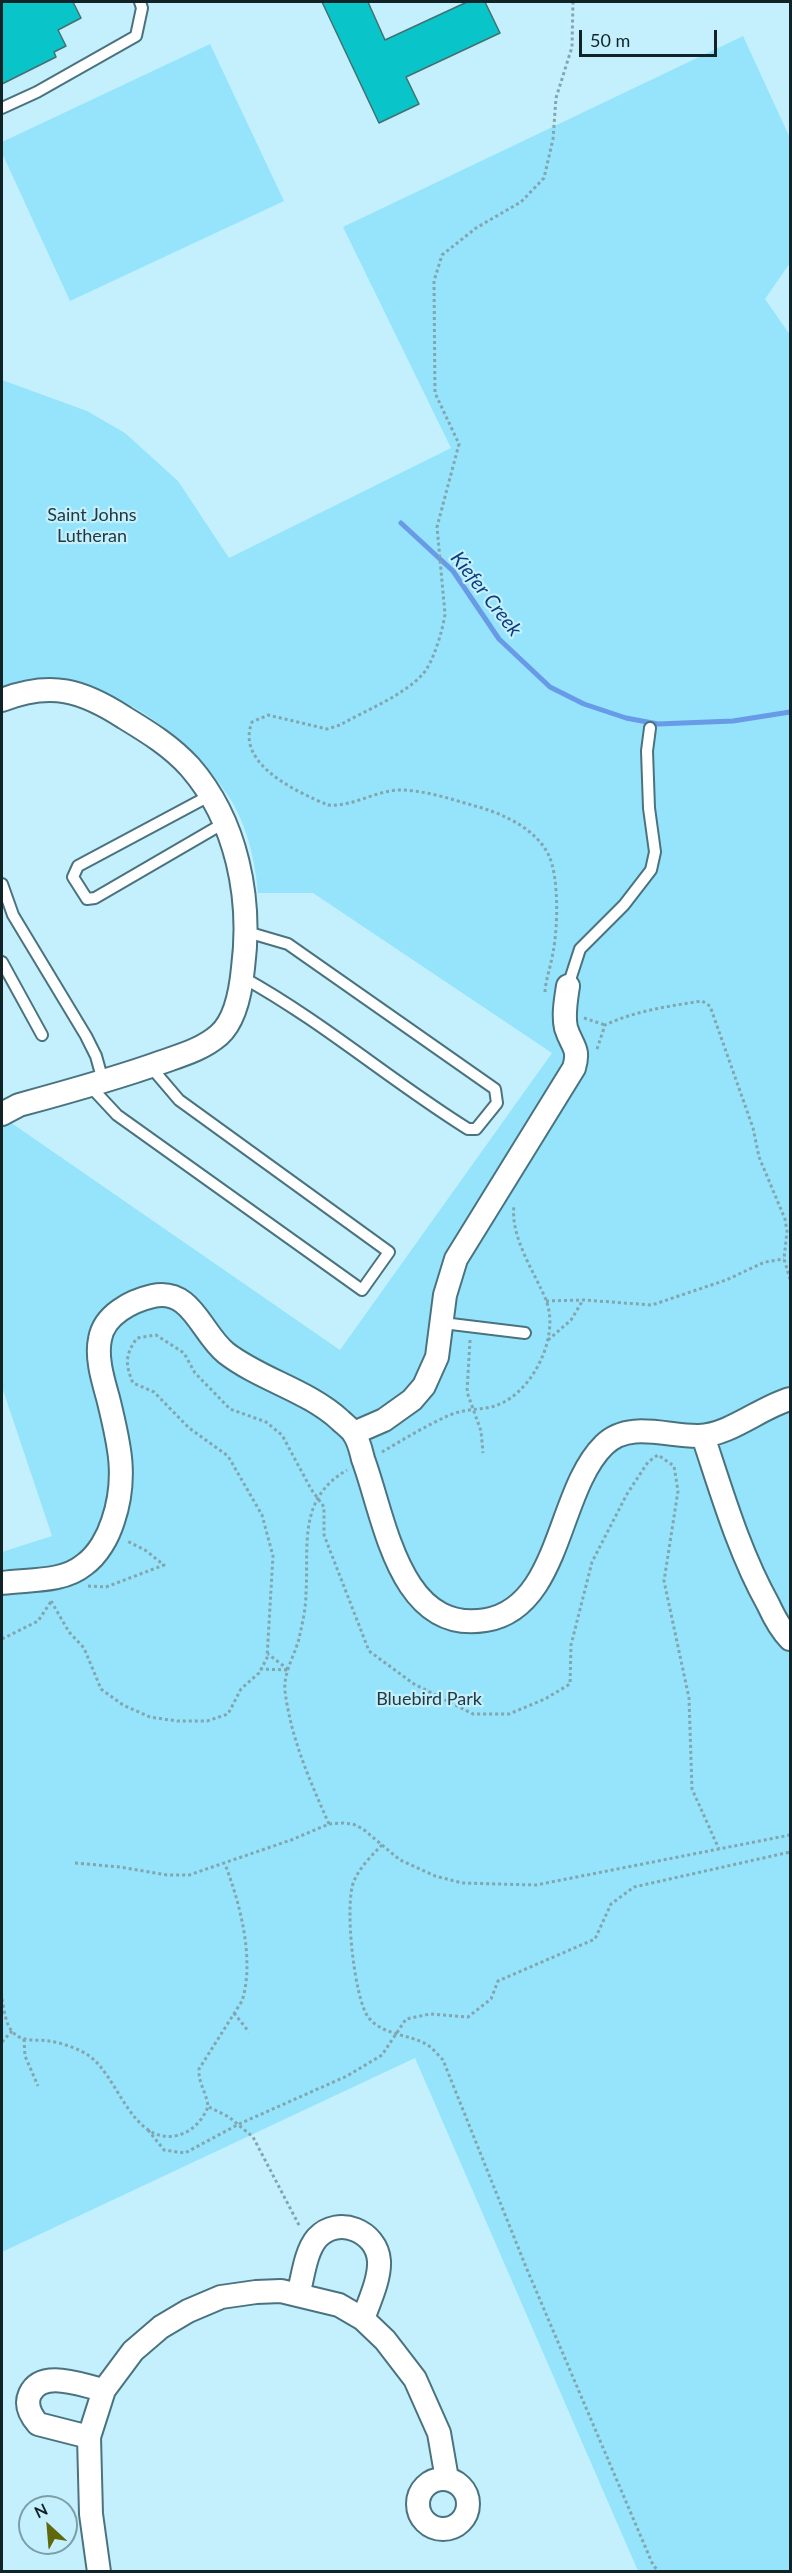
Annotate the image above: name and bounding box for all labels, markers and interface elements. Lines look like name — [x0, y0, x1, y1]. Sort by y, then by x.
scale bar — [582, 18, 720, 56]
text: 50 m — [590, 29, 630, 51]
park label: Saint Johns Lutheran — [47, 504, 137, 546]
water label: Kiefer Creek — [445, 547, 527, 641]
park label: Bluebird Park — [376, 1688, 482, 1710]
north arrow — [18, 2495, 78, 2555]
text: N — [31, 2499, 50, 2521]

